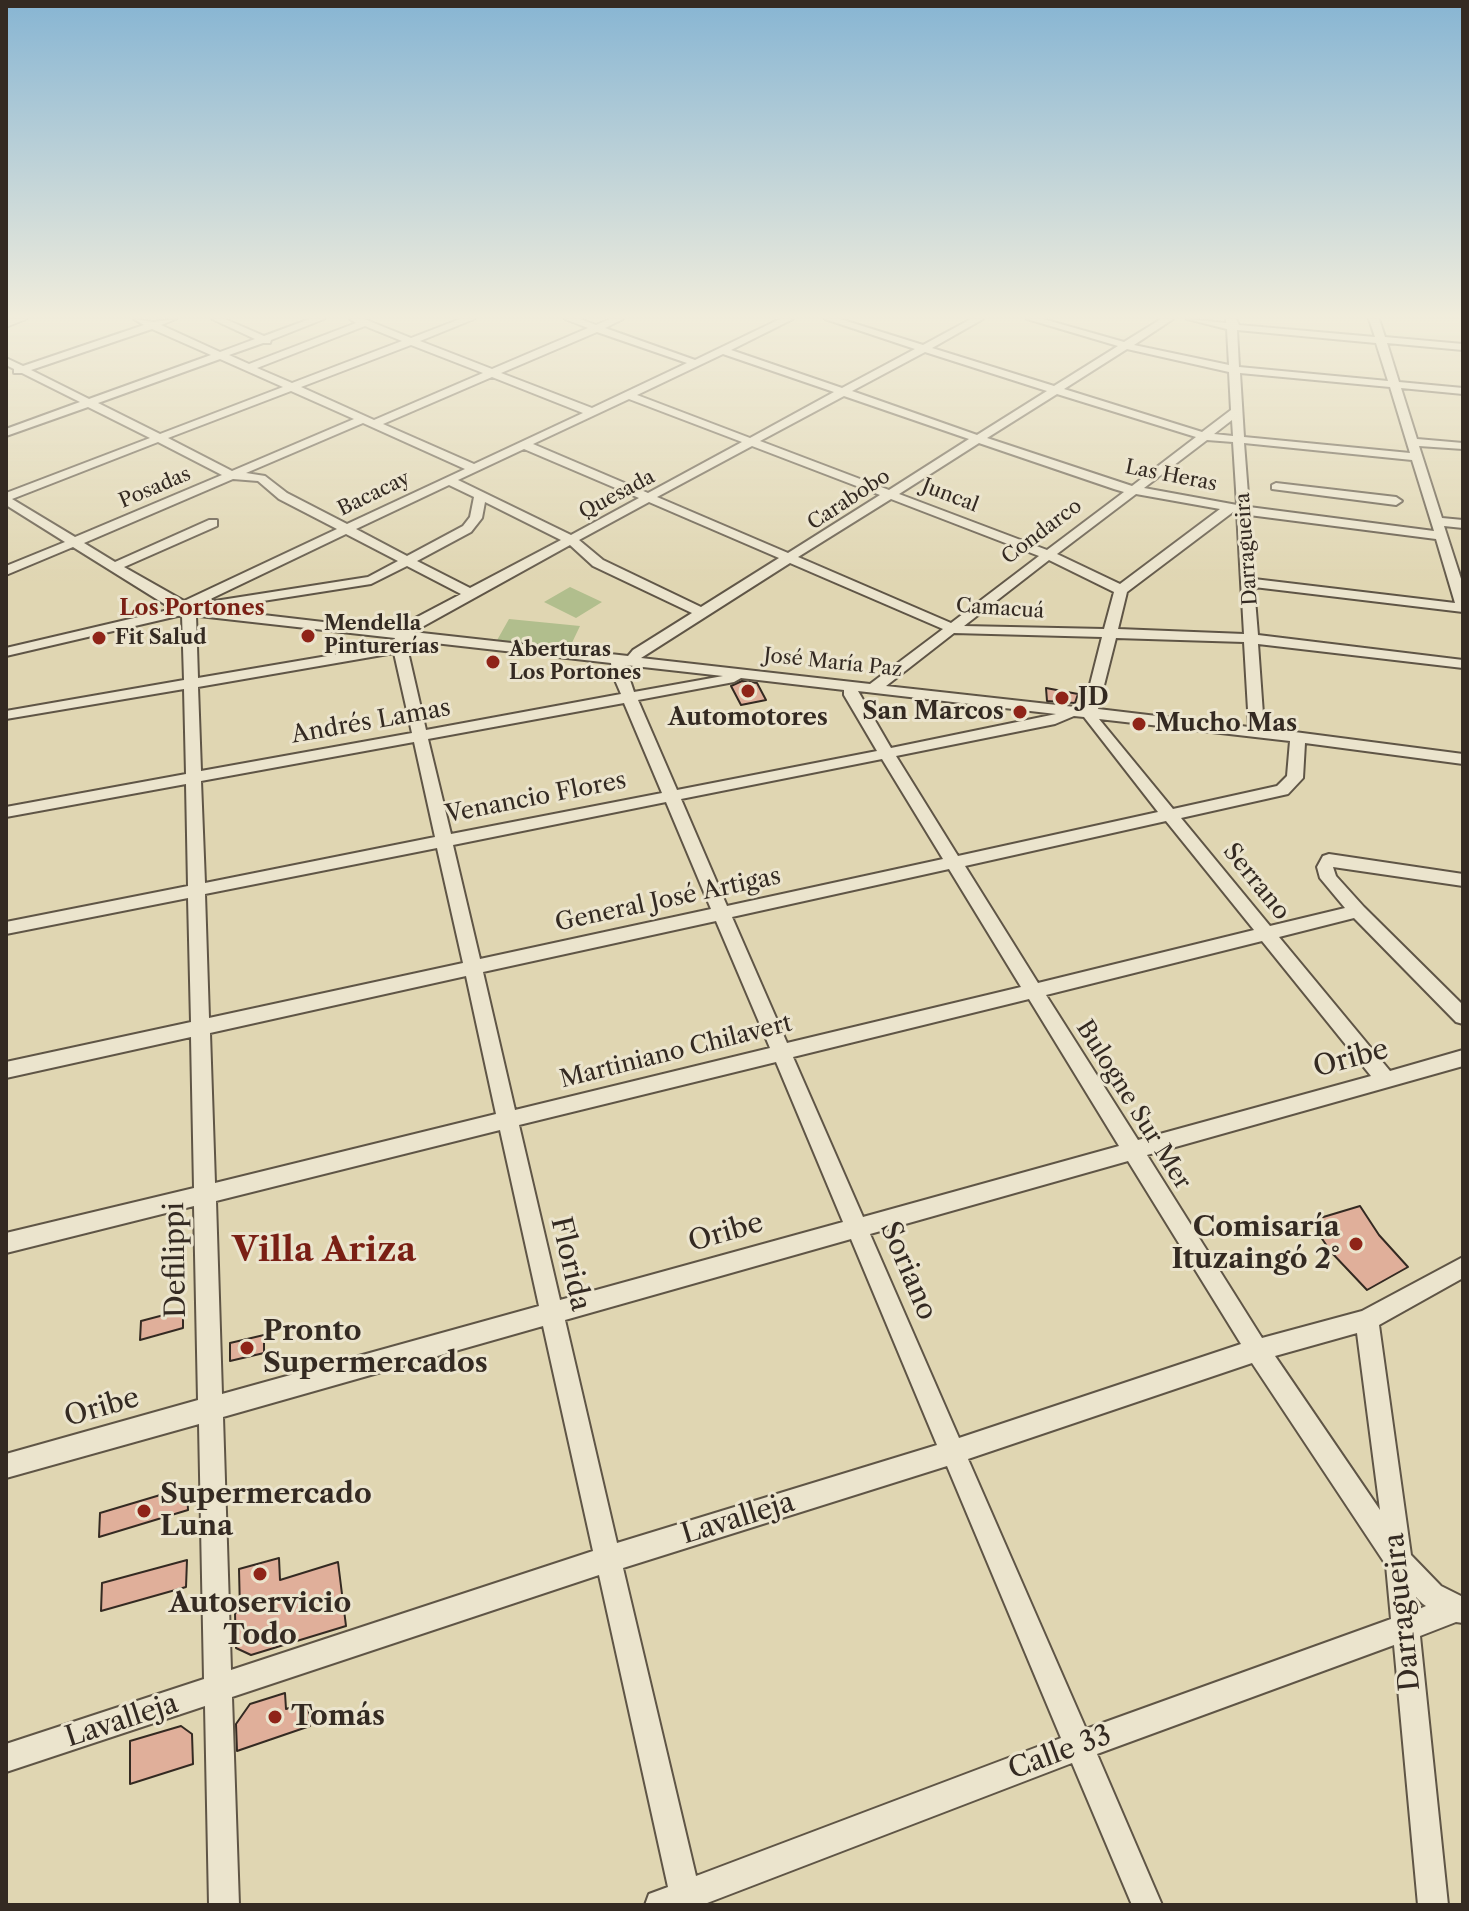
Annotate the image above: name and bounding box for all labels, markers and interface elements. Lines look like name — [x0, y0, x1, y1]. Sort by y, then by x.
street label: Las Heras — [1123, 455, 1219, 497]
street label: Posadas — [115, 462, 195, 514]
street label: Carabobo — [803, 464, 895, 536]
street label: Quesada — [575, 465, 659, 525]
street label: Bacacay — [334, 466, 414, 522]
street label: Juncal — [918, 474, 982, 518]
street label: Darragueira — [1231, 492, 1263, 606]
street label: Condarco — [997, 494, 1087, 570]
street label: Camacuá — [955, 594, 1045, 624]
district label: Los Portones — [119, 596, 265, 622]
place label: Mendella Pinturerías — [324, 612, 439, 659]
place label: Fit Salud — [115, 626, 207, 650]
marker: Mendella Pinturerías — [299, 627, 317, 645]
marker: Fit Salud — [90, 629, 108, 647]
place label: Aberturas Los Portones — [509, 638, 641, 685]
street label: José María Paz — [763, 644, 903, 682]
marker: Aberturas Los Portones — [484, 653, 502, 671]
marker: Automotores — [739, 682, 757, 700]
place label: JD — [1078, 684, 1109, 712]
marker: JD — [1053, 689, 1071, 707]
street label: Andrés Lamas — [289, 694, 453, 750]
place label: San Marcos — [862, 698, 1004, 726]
marker: San Marcos — [1011, 703, 1029, 721]
place label: Automotores — [668, 704, 828, 732]
place label: Mucho Mas — [1155, 710, 1297, 738]
marker: Mucho Mas — [1130, 715, 1148, 733]
street label: Venancio Flores — [443, 766, 629, 830]
street label: Serrano — [1216, 838, 1296, 926]
street label: General José Artigas — [553, 862, 783, 938]
street label: Martiniano Chilavert — [557, 1009, 795, 1095]
street label: Bulogne Sur Mer — [1069, 1015, 1197, 1195]
street label: Oribe — [1310, 1033, 1392, 1085]
street label: Defilippi — [158, 1202, 194, 1318]
street label: Oribe — [685, 1206, 767, 1260]
place label: Comisaría Ituzaingó 2° — [1171, 1211, 1340, 1277]
street label: Florida — [543, 1214, 597, 1314]
street label: Soriano — [872, 1217, 944, 1325]
district label: Villa Ariza — [232, 1231, 416, 1271]
marker: Comisaría Ituzaingó 2° — [1347, 1235, 1365, 1253]
place label: Pronto Supermercados — [263, 1315, 488, 1381]
marker: Pronto Supermercados — [238, 1339, 256, 1357]
street label: Oribe — [61, 1381, 143, 1435]
place label: Supermercado Luna — [160, 1478, 372, 1544]
street label: Lavalleja — [677, 1486, 799, 1552]
marker: Supermercado Luna — [135, 1502, 153, 1520]
street label: Darragueira — [1378, 1532, 1428, 1692]
marker: Autoservicio Todo — [251, 1565, 269, 1583]
place label: Autoservicio Todo — [169, 1587, 351, 1653]
street label: Lavalleja — [61, 1687, 183, 1755]
place label: Tomás — [291, 1700, 385, 1734]
marker: Tomás — [266, 1708, 284, 1726]
street label: Calle 33 — [1004, 1719, 1116, 1787]

